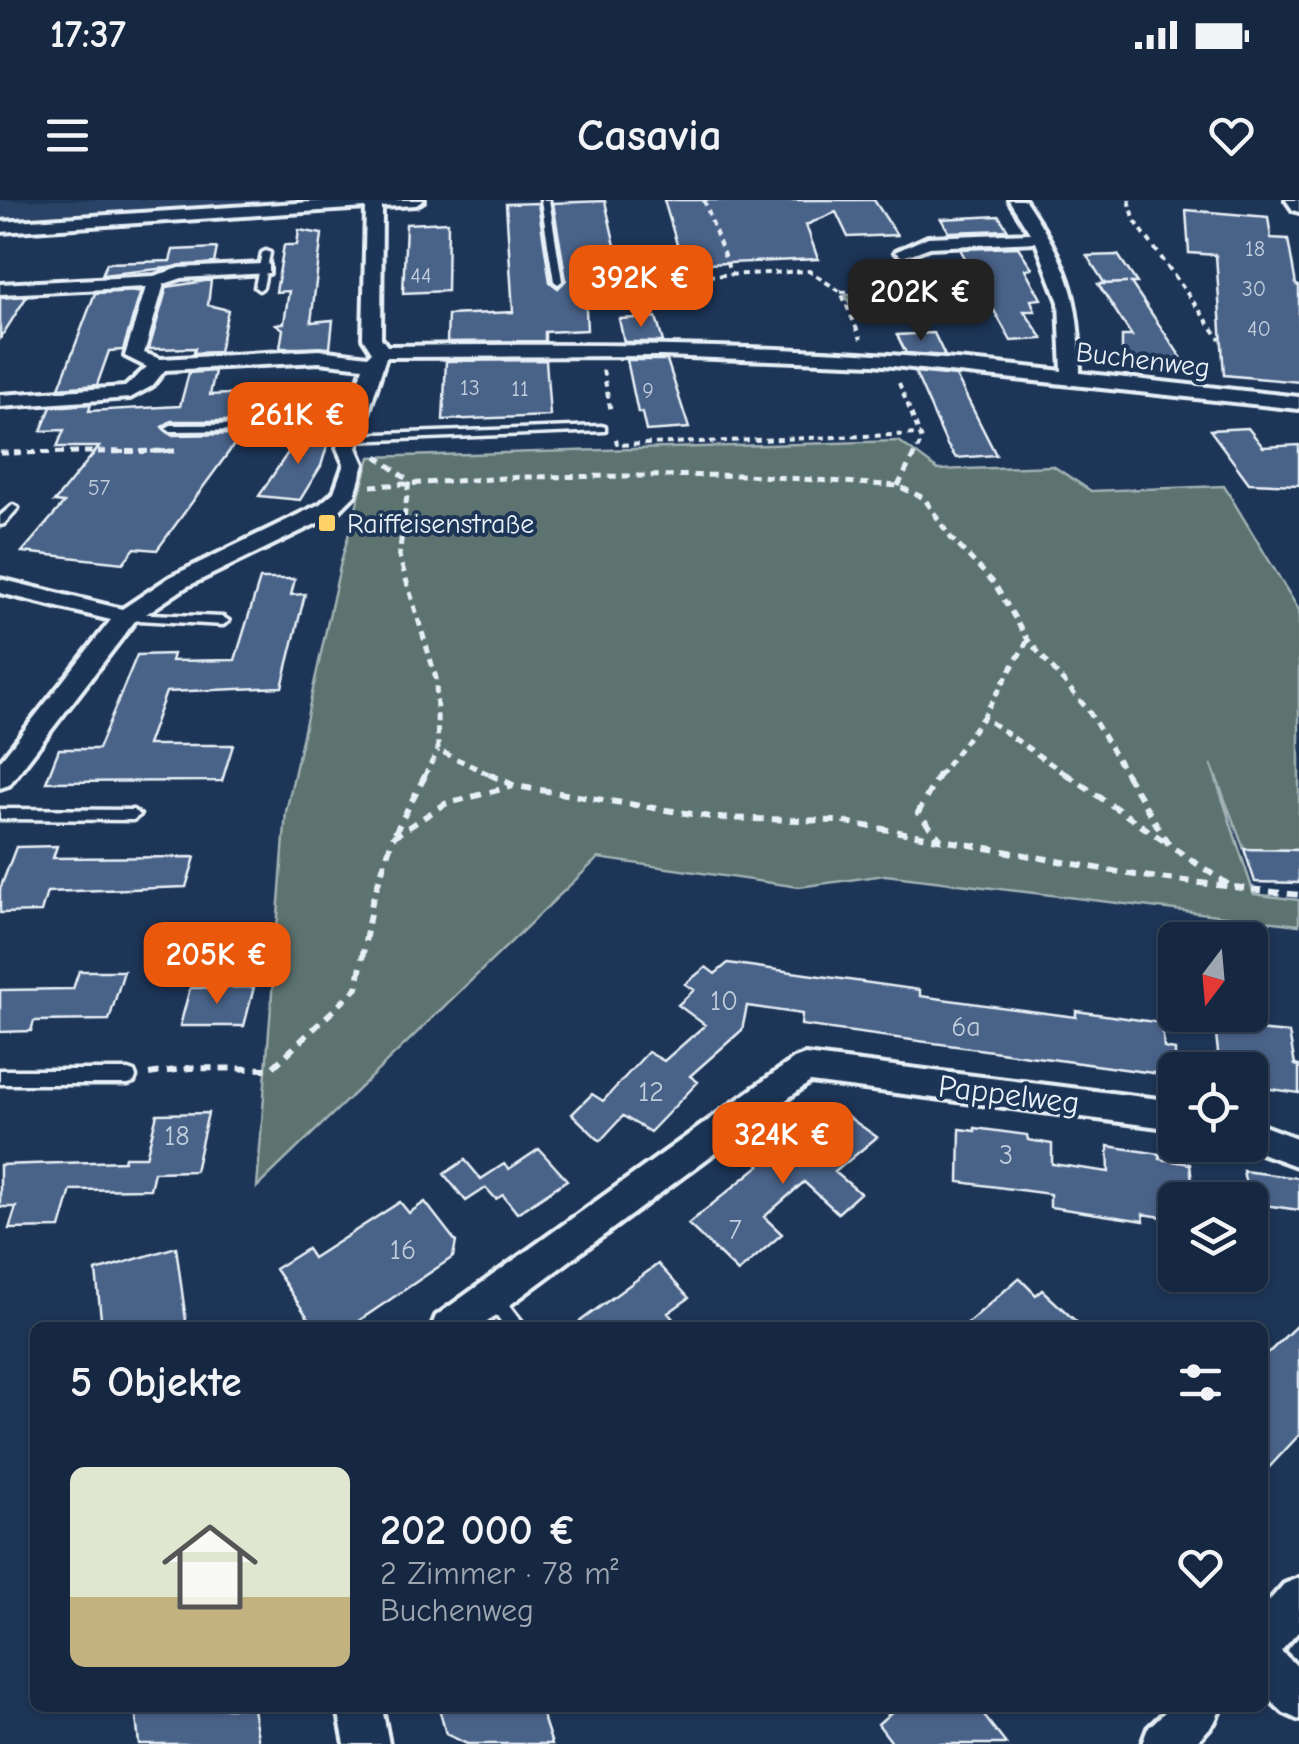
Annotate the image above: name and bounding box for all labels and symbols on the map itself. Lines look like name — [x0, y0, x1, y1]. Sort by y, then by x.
house number: 18 — [1245, 236, 1265, 262]
pin: 392K € — [560, 245, 722, 330]
pin: 202K € — [840, 259, 1002, 344]
house number: 44 — [410, 263, 432, 289]
house number: 30 — [1242, 276, 1266, 302]
house number: 40 — [1247, 316, 1271, 342]
street label: Buchenweg — [1074, 336, 1212, 384]
house number: 13 — [460, 375, 480, 401]
house number: 11 — [511, 376, 529, 402]
house number: 9 — [642, 378, 654, 404]
pin: 261K € — [217, 382, 379, 467]
house number: 57 — [88, 475, 111, 501]
place label: Raiffeisenstraße — [347, 508, 534, 540]
marker: Raiffeisenstraße — [316, 512, 338, 534]
pin: 205K € — [136, 922, 298, 1007]
north arrow — [1158, 922, 1268, 1032]
house number: 10 — [710, 985, 738, 1017]
house number: 6a — [951, 1011, 981, 1043]
street label: Pappelweg — [936, 1068, 1082, 1121]
house number: 12 — [638, 1076, 664, 1108]
pin: 324K € — [702, 1102, 864, 1187]
house number: 18 — [164, 1120, 190, 1152]
house number: 3 — [999, 1139, 1013, 1171]
house number: 7 — [728, 1214, 742, 1246]
house number: 16 — [390, 1234, 416, 1266]

